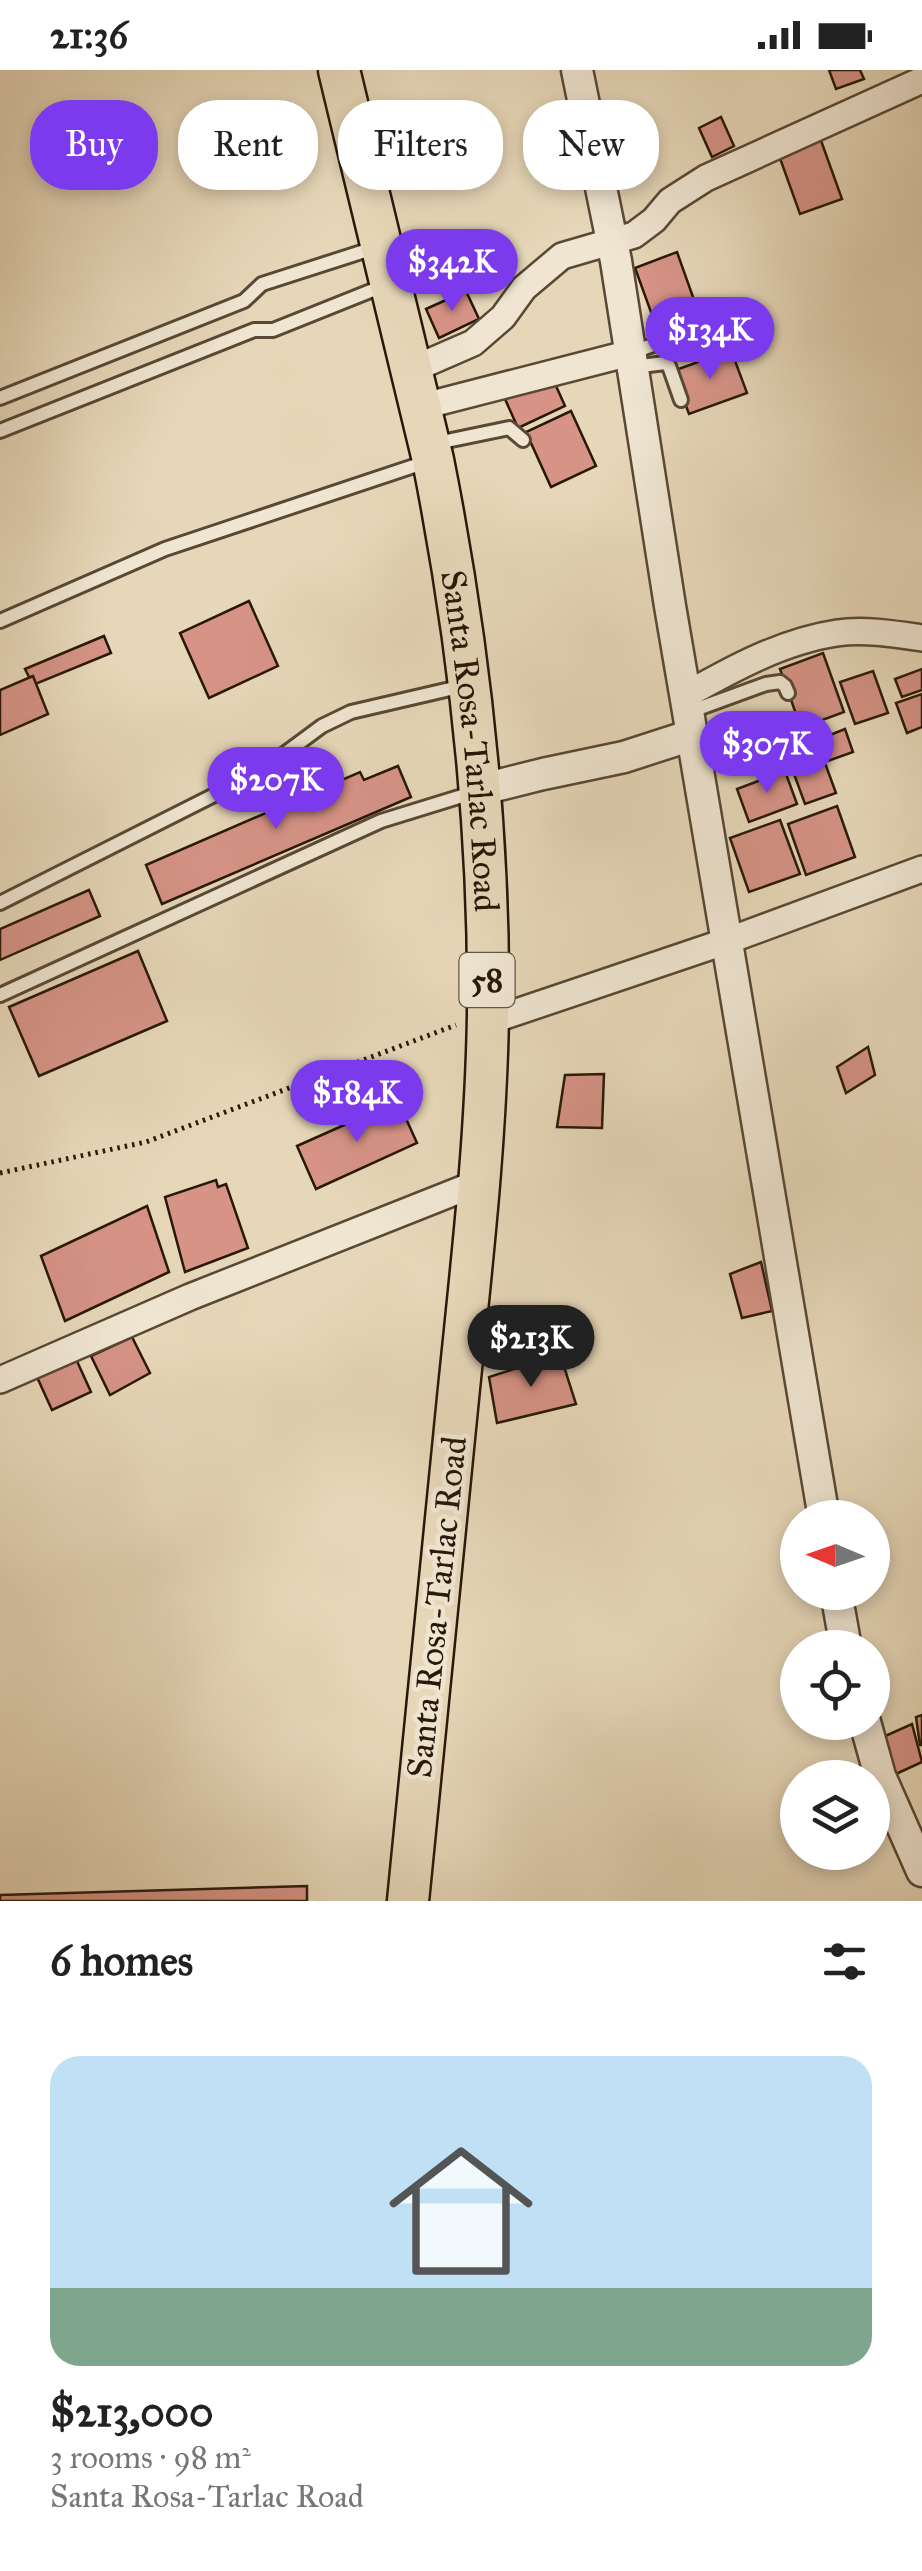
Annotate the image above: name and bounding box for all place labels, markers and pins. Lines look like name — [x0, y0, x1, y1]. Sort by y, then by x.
pin: $342K — [382, 229, 522, 314]
pin: $134K — [640, 297, 780, 382]
pin: $307K — [697, 711, 837, 796]
pin: $207K — [206, 747, 346, 832]
pin: $184K — [287, 1060, 427, 1145]
pin: $213K — [461, 1305, 601, 1390]

